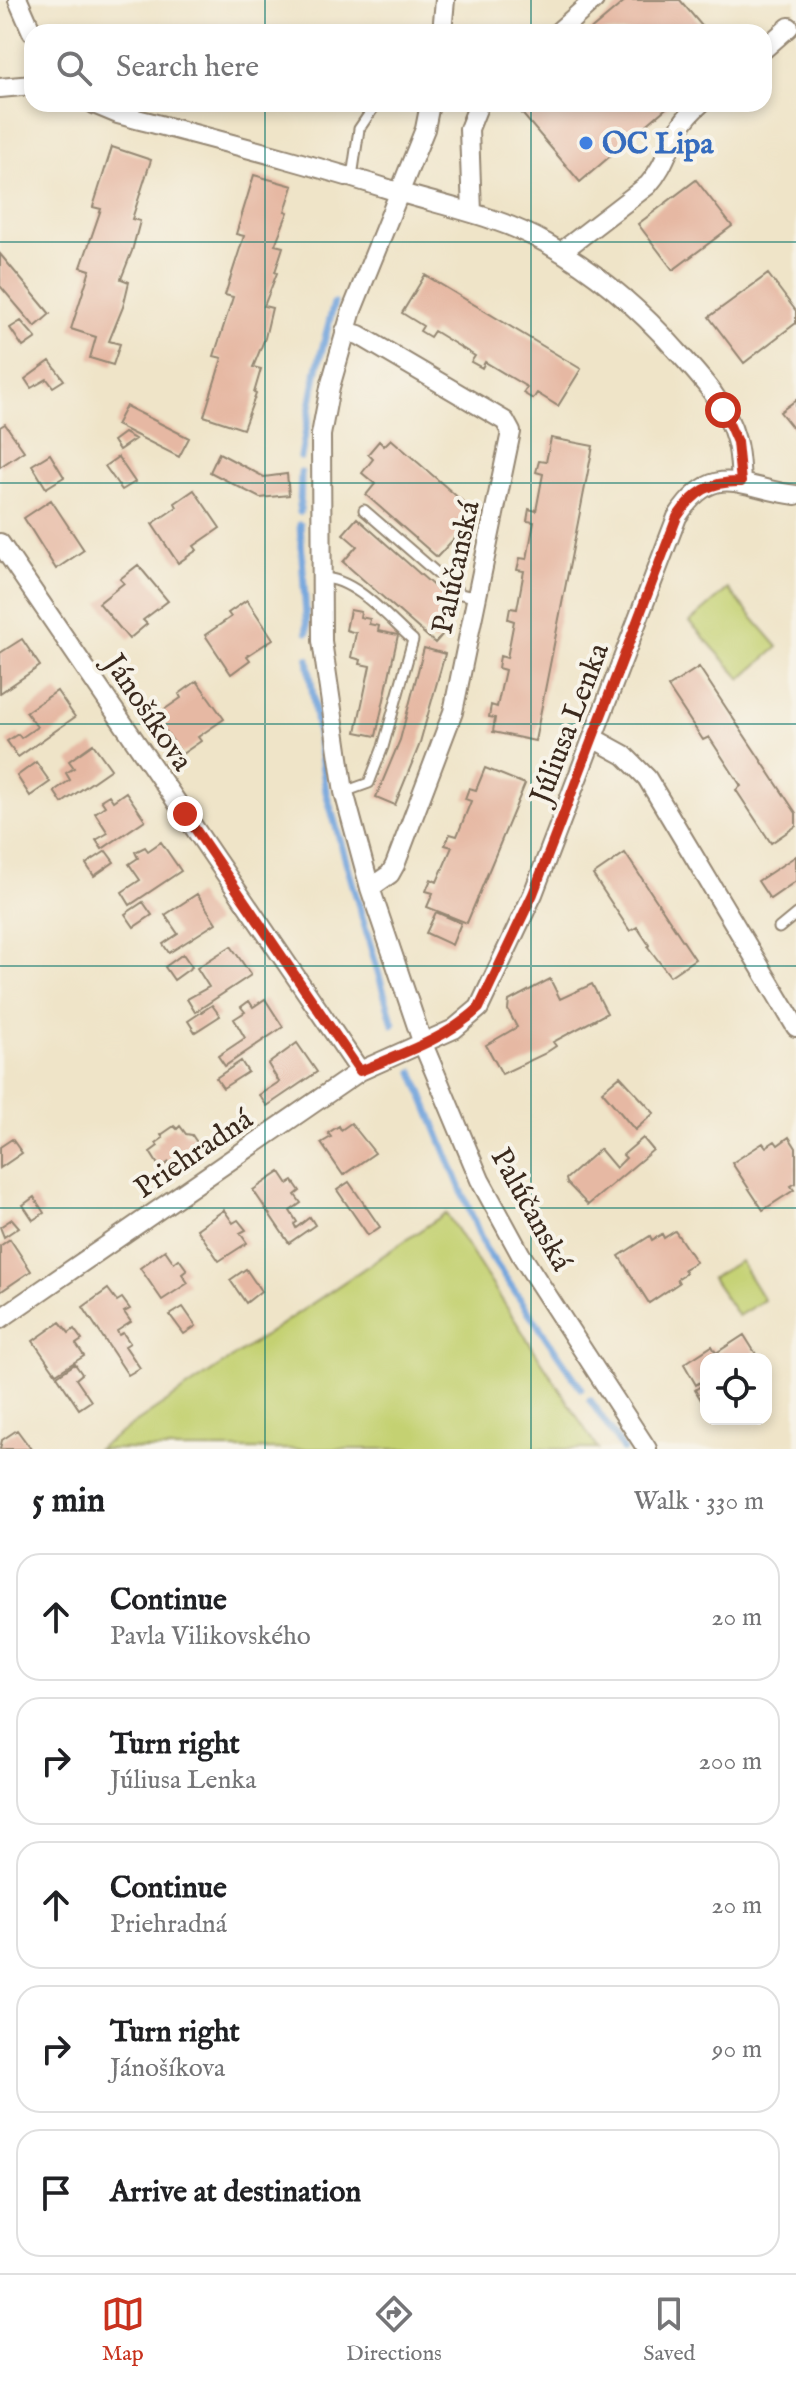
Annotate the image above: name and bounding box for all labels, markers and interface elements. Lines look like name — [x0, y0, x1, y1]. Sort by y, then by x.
search box — [24, 24, 772, 112]
icon: search — [52, 46, 96, 90]
text: Search here — [116, 49, 259, 87]
place label: OC Lipa — [602, 126, 714, 164]
marker: OC Lipa — [577, 134, 595, 152]
route start — [705, 392, 741, 428]
street label: Palúčanská — [424, 497, 490, 637]
street label: Júliusa Lenka — [522, 638, 619, 812]
street label: Jánošíkova — [93, 645, 200, 779]
route end — [167, 796, 203, 832]
street label: Priehradná — [128, 1101, 261, 1208]
street label: Palúčanská — [481, 1142, 580, 1278]
map controls — [700, 1353, 772, 1425]
button: locate — [700, 1353, 772, 1425]
text: 5 min — [32, 1480, 105, 1523]
text: Walk · 330 m — [634, 1485, 764, 1518]
text: Continue — [110, 1582, 227, 1620]
icon: ahead — [34, 1595, 78, 1639]
text: 20 m — [711, 1601, 762, 1634]
text: Pavla Vilikovského — [110, 1620, 311, 1653]
text: Turn right — [110, 1726, 240, 1764]
icon: right — [34, 1739, 78, 1783]
text: 200 m — [698, 1745, 762, 1778]
text: Júliusa Lenka — [110, 1764, 257, 1797]
text: Continue — [110, 1870, 227, 1908]
icon: ahead — [34, 1883, 78, 1927]
text: 20 m — [711, 1889, 762, 1922]
text: Priehradná — [110, 1908, 227, 1941]
text: Turn right — [110, 2014, 240, 2052]
icon: right — [34, 2027, 78, 2071]
text: 90 m — [712, 2033, 762, 2066]
text: Jánošíkova — [110, 2052, 225, 2085]
icon: arrive — [34, 2171, 78, 2215]
text: Arrive at destination — [110, 2174, 361, 2212]
tab: Map — [101, 2292, 145, 2368]
tab: Directions — [346, 2292, 442, 2368]
tab: Saved — [643, 2292, 695, 2368]

